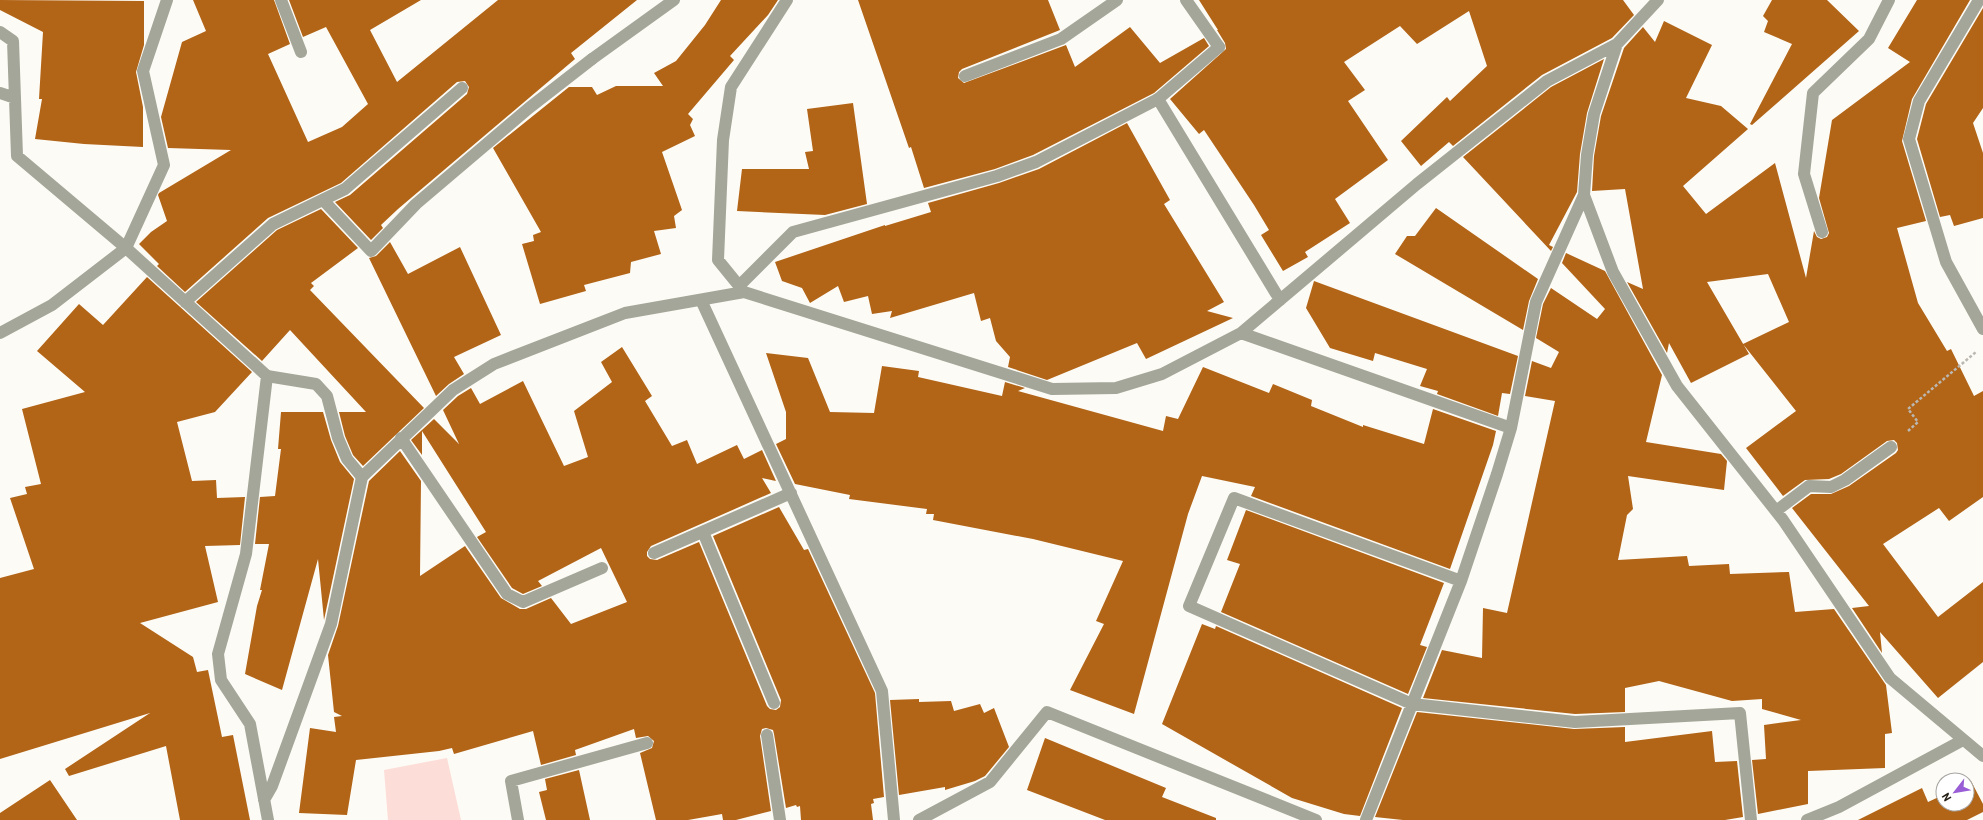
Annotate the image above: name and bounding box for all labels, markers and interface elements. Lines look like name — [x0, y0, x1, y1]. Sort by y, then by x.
north arrow — [1935, 772, 1975, 812]
text: N — [1939, 791, 1953, 804]

